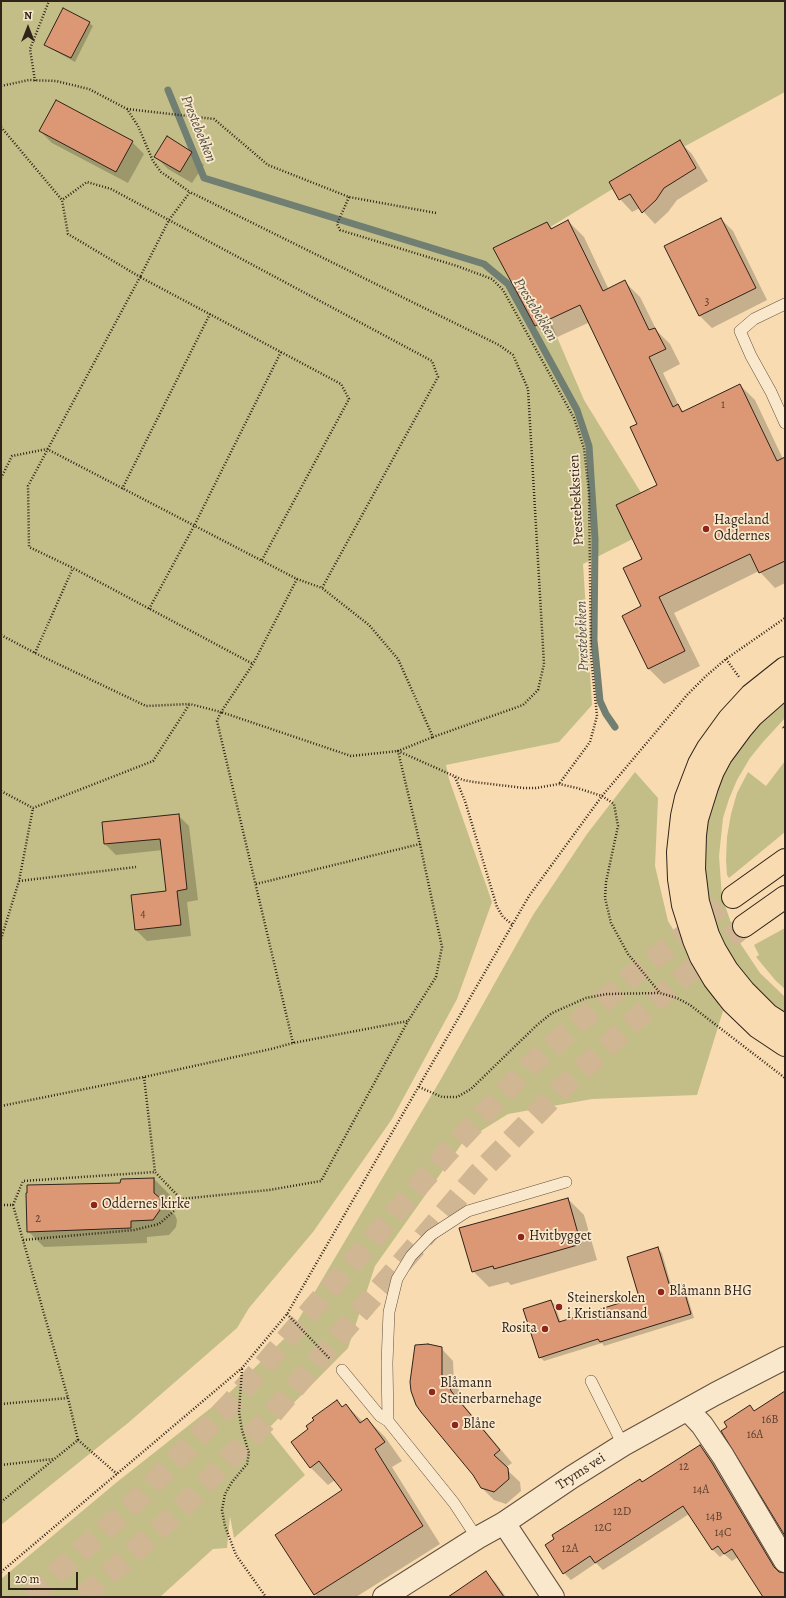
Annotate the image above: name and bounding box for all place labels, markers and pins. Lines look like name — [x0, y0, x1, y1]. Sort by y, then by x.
place label: Hageland Oddernes — [714, 513, 770, 546]
marker: Hageland Oddernes — [701, 524, 711, 534]
place label: Oddernes kirke — [102, 1197, 190, 1213]
marker: Oddernes kirke — [89, 1200, 99, 1210]
place label: Hvitbygget — [529, 1229, 592, 1245]
marker: Hvitbygget — [516, 1232, 526, 1242]
place label: Blåmann BHG — [669, 1284, 752, 1300]
marker: Blåmann BHG — [656, 1287, 666, 1297]
place label: Steinerskolen i Kristiansand — [567, 1291, 648, 1324]
marker: Steinerskolen i Kristiansand — [554, 1302, 564, 1312]
place label: Rosita — [501, 1321, 537, 1337]
marker: Rosita — [540, 1324, 550, 1334]
place label: Blåmann Steinerbarnehage — [440, 1376, 542, 1408]
marker: Blåmann Steinerbarnehage — [427, 1387, 437, 1397]
place label: Blåne — [463, 1417, 495, 1433]
marker: Blåne — [450, 1420, 460, 1430]

